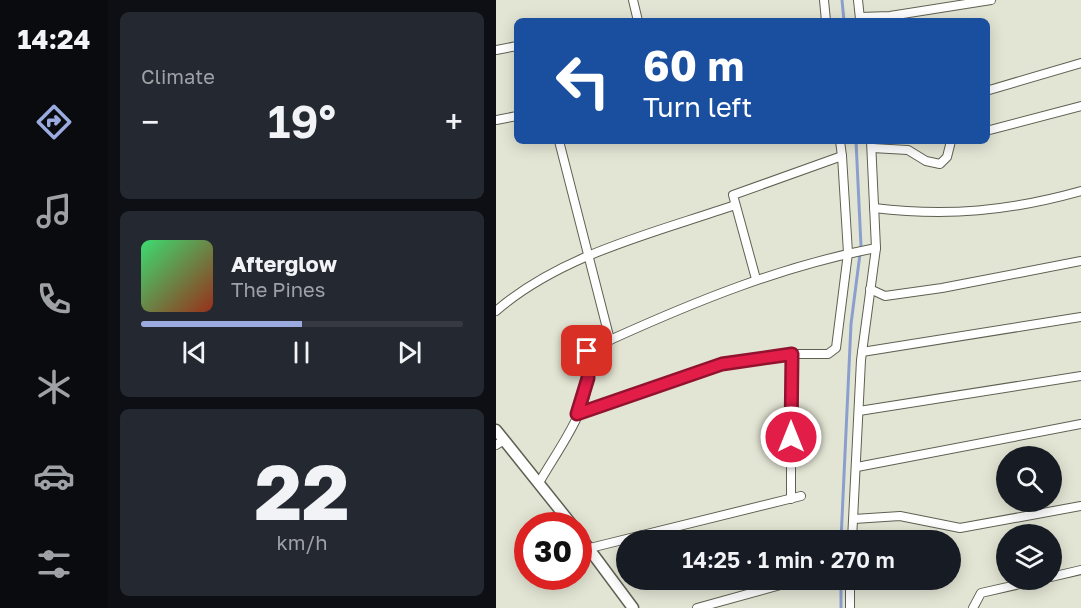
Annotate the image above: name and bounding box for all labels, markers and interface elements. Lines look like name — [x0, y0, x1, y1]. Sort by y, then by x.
text: 14:24 — [18, 23, 90, 55]
text: 60 m — [643, 40, 744, 90]
icon: left — [544, 42, 622, 120]
text: Climate — [141, 64, 215, 88]
text: Turn left — [643, 91, 752, 123]
text: 19° — [268, 94, 336, 148]
icon: directions — [33, 101, 75, 143]
text: − — [141, 102, 159, 141]
text: + — [445, 102, 463, 141]
icon: music — [33, 190, 75, 232]
text: Afterglow — [231, 250, 337, 277]
text: The Pines — [231, 277, 325, 301]
icon: phone — [33, 278, 75, 320]
pin — [561, 325, 612, 376]
icon: arrive — [570, 334, 603, 367]
icon: previous — [178, 336, 211, 369]
icon: pause — [285, 336, 318, 369]
icon: next — [393, 336, 426, 369]
icon: climate — [33, 366, 75, 408]
position arrow — [759, 405, 823, 469]
text: 22 — [254, 444, 350, 537]
map controls — [996, 446, 1062, 590]
button: search — [996, 446, 1062, 512]
icon: car — [33, 455, 75, 497]
speed limit sign: 30 — [514, 512, 592, 590]
button: layers — [996, 524, 1062, 590]
text: km/h — [277, 530, 327, 554]
icon: filters — [33, 543, 75, 585]
text: 14:25 · 1 min · 270 m — [682, 546, 895, 573]

